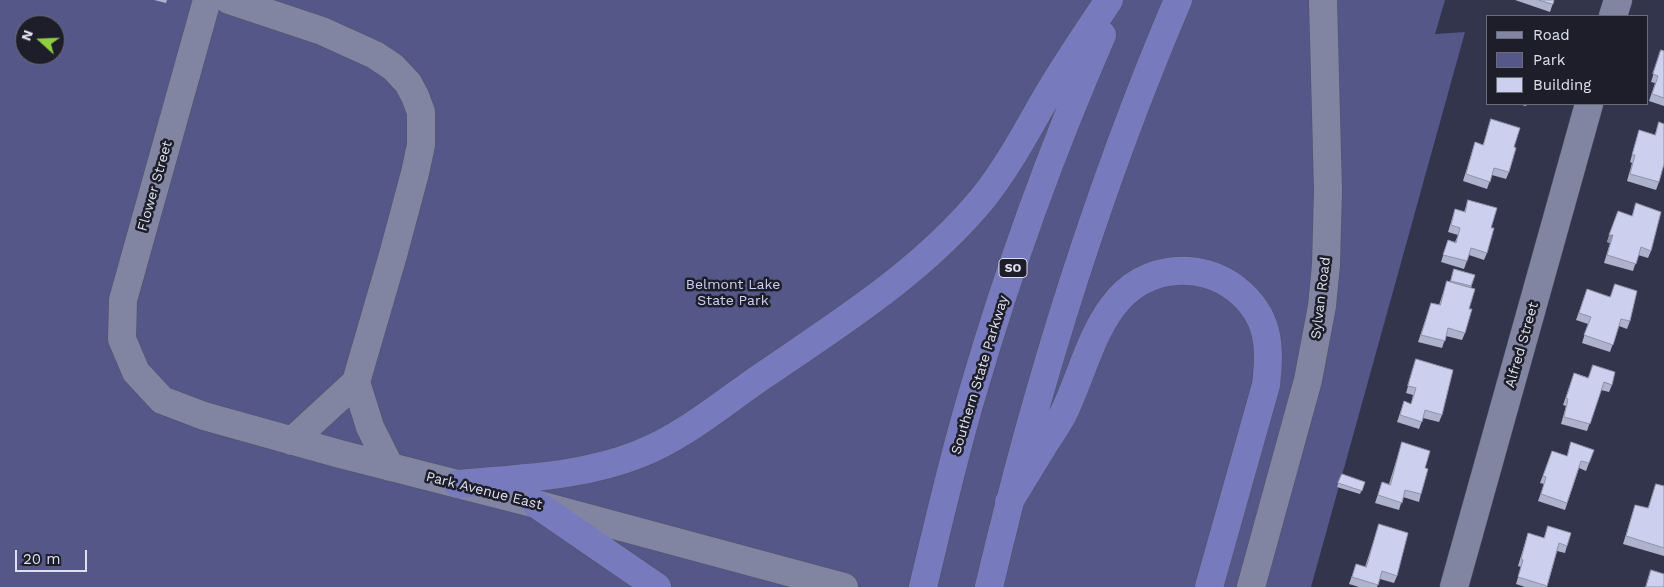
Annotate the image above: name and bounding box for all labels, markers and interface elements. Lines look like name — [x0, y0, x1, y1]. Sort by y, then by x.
north arrow — [15, 15, 65, 65]
legend — [1486, 15, 1649, 105]
text: Road — [1533, 26, 1570, 44]
text: N — [18, 28, 36, 43]
text: Park — [1533, 51, 1565, 69]
text: Building — [1533, 76, 1591, 94]
street label: Flower Street — [134, 139, 176, 233]
street label: Sylvan Road — [1308, 256, 1334, 340]
road number: SO — [999, 258, 1027, 278]
park label: Belmont Lake State Park — [686, 277, 780, 310]
street label: Southern State Parkway — [948, 293, 1012, 457]
street label: Alfred Street — [1502, 300, 1542, 390]
street label: Park Avenue East — [424, 468, 544, 514]
scale bar — [18, 540, 90, 572]
text: 20 m — [23, 550, 61, 568]

